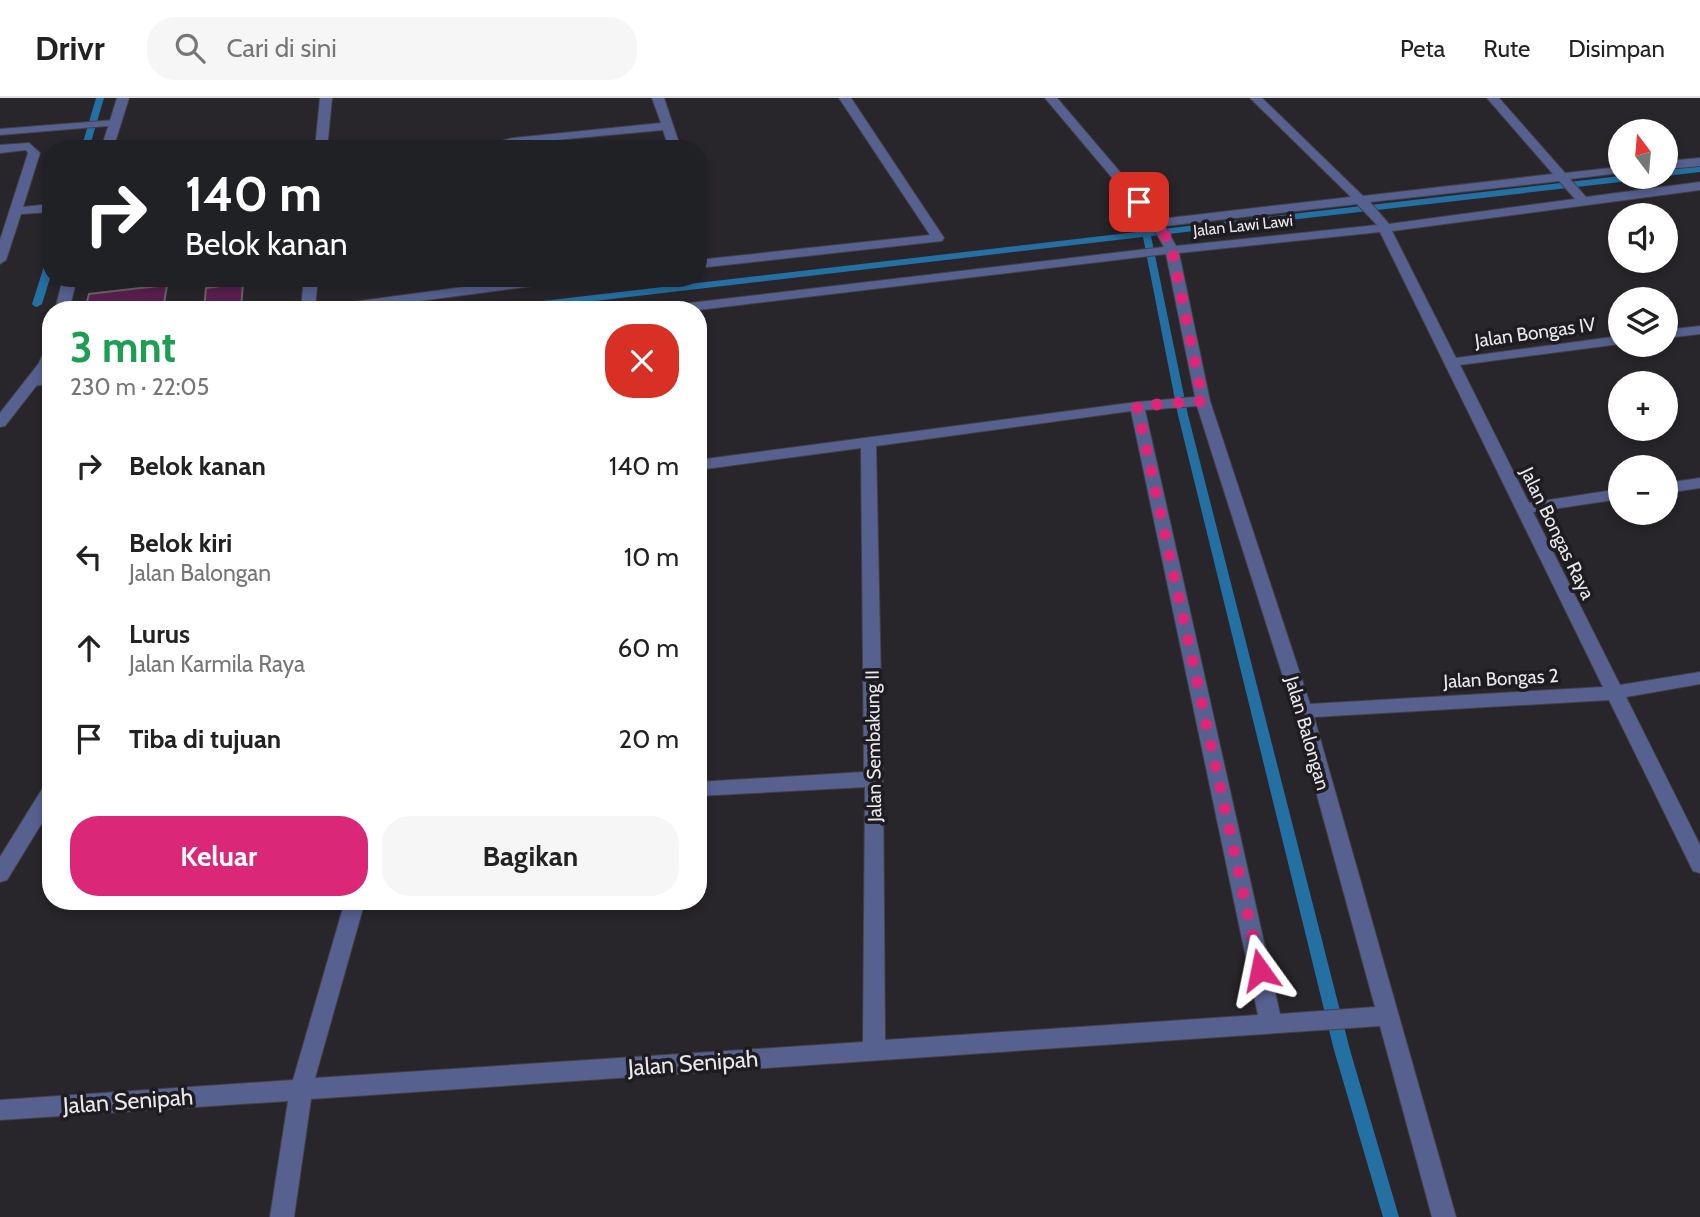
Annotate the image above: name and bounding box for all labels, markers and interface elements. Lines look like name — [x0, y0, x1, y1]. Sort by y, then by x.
search box — [147, 17, 637, 80]
text: Drivr — [35, 28, 105, 68]
icon: search — [171, 29, 209, 67]
text: Cari di sini — [227, 32, 337, 64]
text: Peta — [1400, 34, 1445, 63]
text: Rute — [1483, 34, 1530, 63]
text: Disimpan — [1568, 34, 1665, 63]
north arrow — [1608, 119, 1678, 189]
map controls — [1608, 119, 1678, 525]
text: 140 m — [185, 164, 322, 223]
icon: right — [70, 168, 161, 259]
pin — [1109, 172, 1169, 232]
icon: arrive — [1120, 183, 1158, 221]
button: sound — [1608, 203, 1678, 273]
street label: Jalan Lawi Lawi — [1191, 211, 1294, 240]
text: Belok kanan — [185, 224, 348, 263]
button: layers — [1608, 287, 1678, 357]
street label: Jalan Bongas IV — [1472, 313, 1597, 353]
text: 3 mnt — [70, 321, 176, 373]
button: close — [605, 324, 679, 398]
button: + — [1608, 371, 1678, 441]
text: 230 m · 22:05 — [70, 373, 209, 401]
icon: right — [70, 447, 108, 485]
text: Belok kanan — [129, 450, 266, 482]
text: 140 m — [609, 450, 679, 482]
button: − — [1608, 455, 1678, 525]
street label: Jalan Bongas Raya — [1515, 463, 1599, 603]
text: Belok kiri — [129, 527, 232, 559]
icon: left — [70, 538, 108, 576]
text: 10 m — [624, 541, 679, 573]
text: Jalan Balongan — [129, 559, 271, 587]
text: Lurus — [129, 618, 190, 650]
icon: ahead — [70, 629, 108, 667]
text: 60 m — [617, 632, 679, 664]
text: Jalan Karmila Raya — [129, 650, 305, 678]
street label: Jalan Bongas 2 — [1442, 664, 1559, 693]
street label: Jalan Sembakung II — [861, 670, 886, 823]
street label: Jalan Balongan — [1280, 673, 1335, 793]
icon: arrive — [70, 720, 108, 758]
text: Tiba di tujuan — [129, 723, 281, 755]
text: 20 m — [619, 723, 679, 755]
button: Keluar — [70, 816, 368, 896]
button: Bagikan — [382, 816, 679, 896]
position arrow — [1223, 933, 1297, 1007]
street label: Jalan Senipah — [626, 1044, 759, 1082]
street label: Jalan Senipah — [61, 1082, 194, 1120]

